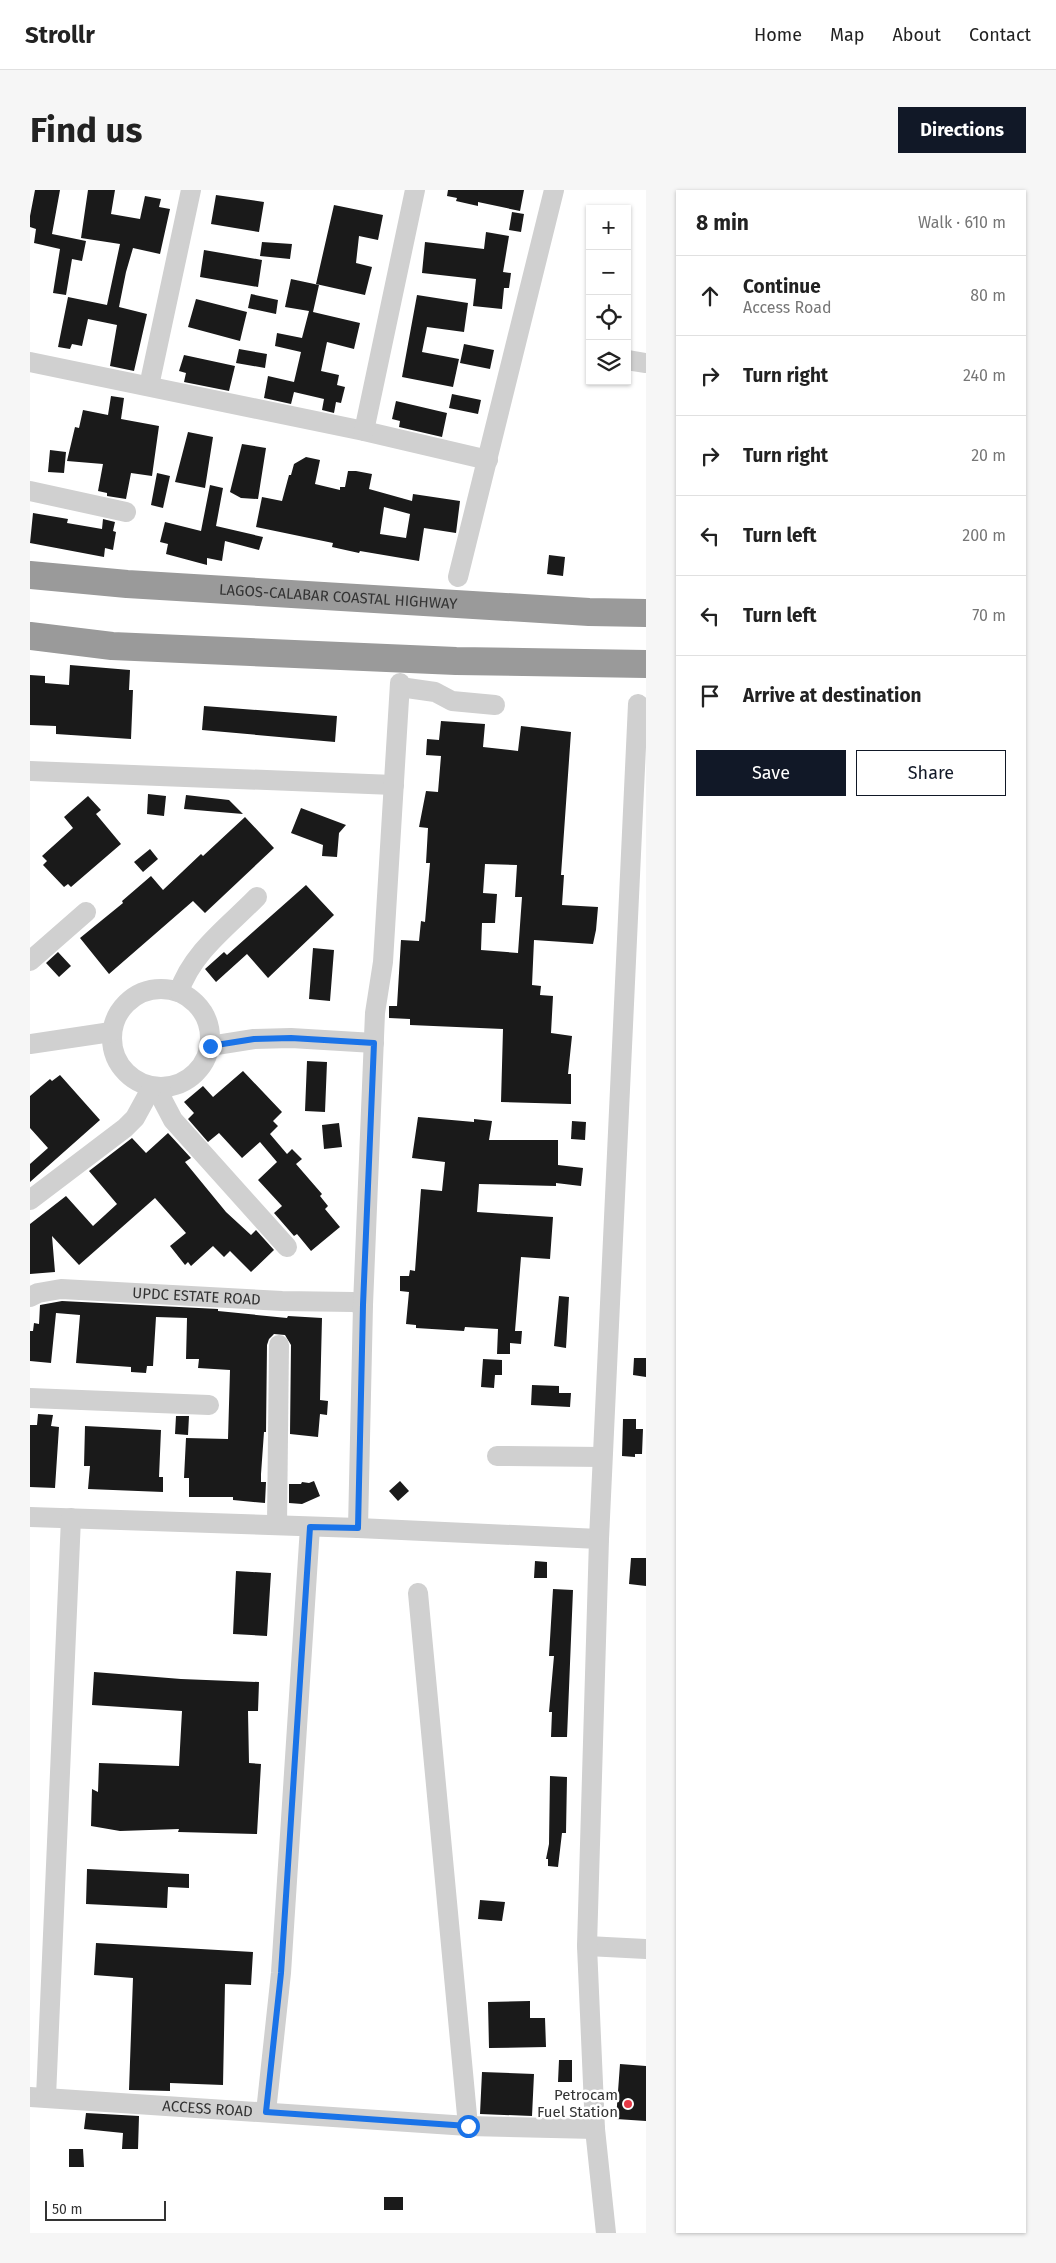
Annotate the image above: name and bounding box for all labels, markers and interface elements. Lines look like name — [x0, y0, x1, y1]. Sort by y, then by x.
text: Strollr — [25, 21, 95, 49]
text: Home — [754, 24, 802, 46]
text: Map — [830, 24, 864, 46]
text: About — [892, 24, 941, 46]
text: Contact — [969, 24, 1031, 46]
button: Directions — [898, 107, 1026, 153]
text: Find us — [30, 109, 142, 151]
map controls — [586, 205, 631, 385]
button: + — [586, 205, 631, 250]
text: 8 min — [696, 210, 749, 236]
text: Walk · 610 m — [918, 213, 1006, 232]
button: − — [586, 250, 631, 295]
text: Continue — [743, 275, 821, 298]
icon: ahead — [696, 282, 724, 310]
text: 80 m — [970, 286, 1006, 305]
button: locate — [586, 295, 631, 340]
text: Access Road — [743, 298, 831, 317]
button: layers — [586, 340, 631, 385]
icon: right — [696, 362, 724, 390]
text: Turn right — [743, 364, 828, 387]
text: 240 m — [963, 366, 1006, 385]
icon: right — [696, 442, 724, 470]
text: Turn right — [743, 444, 828, 467]
text: 20 m — [971, 446, 1006, 465]
icon: left — [696, 522, 724, 550]
text: Turn left — [743, 524, 817, 547]
text: 200 m — [962, 526, 1006, 545]
street label: LAGOS-CALABAR COASTAL HIGHWAY — [219, 581, 459, 613]
icon: left — [696, 602, 724, 630]
text: Turn left — [743, 604, 817, 627]
text: 70 m — [972, 606, 1006, 625]
icon: arrive — [696, 682, 724, 710]
text: Arrive at destination — [743, 684, 922, 707]
button: Save — [696, 750, 846, 796]
button: Share — [856, 750, 1006, 796]
route end — [199, 1035, 222, 1058]
street label: UPDC ESTATE ROAD — [132, 1284, 261, 1309]
place label: Petrocam Fuel Station — [537, 2086, 618, 2121]
street label: ACCESS ROAD — [162, 2097, 253, 2121]
marker: Petrocam Fuel Station — [622, 2098, 634, 2110]
route start — [457, 2115, 480, 2138]
scale bar — [45, 2198, 166, 2221]
text: 50 m — [52, 2201, 83, 2218]

